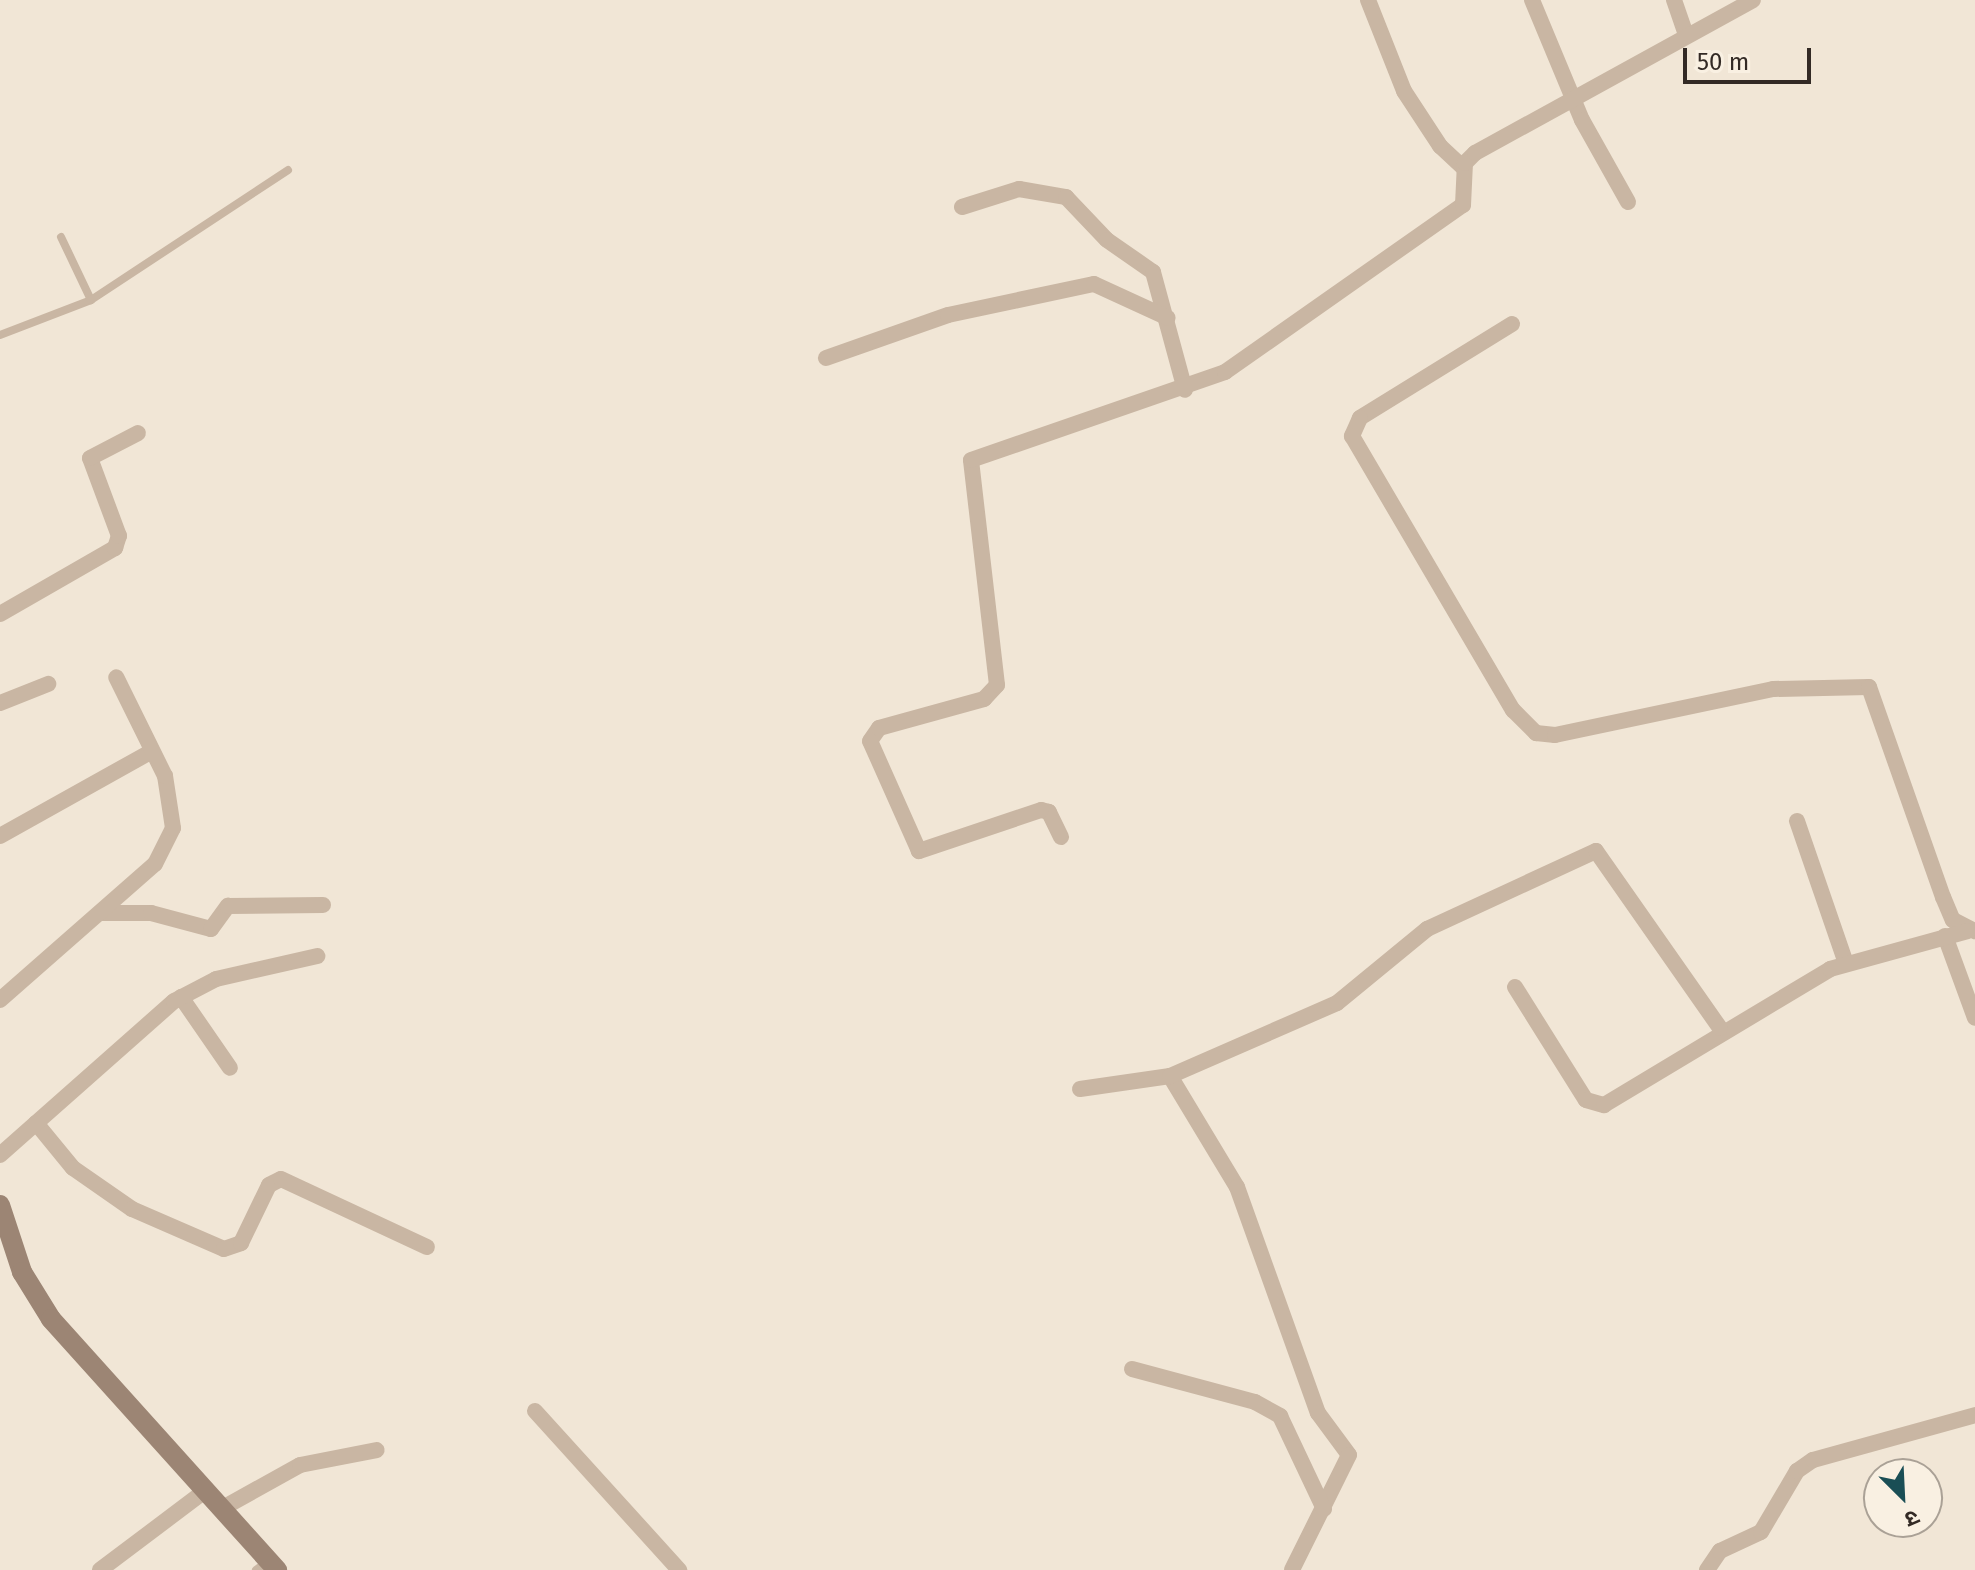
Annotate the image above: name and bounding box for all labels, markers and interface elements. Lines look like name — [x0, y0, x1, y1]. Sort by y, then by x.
scale bar — [1687, 32, 1815, 82]
text: 50 m — [1697, 48, 1749, 76]
north arrow — [1863, 1458, 1943, 1538]
text: उ — [1901, 1504, 1924, 1534]

